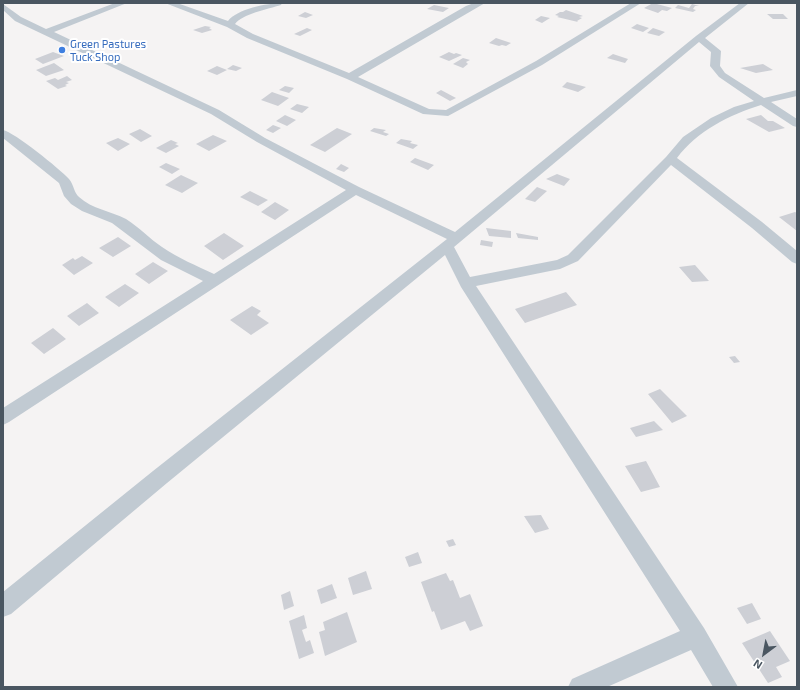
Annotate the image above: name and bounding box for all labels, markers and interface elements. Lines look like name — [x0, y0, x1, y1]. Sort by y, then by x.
place label: Green Pastures Tuck Shop — [70, 37, 146, 63]
marker: Green Pastures Tuck Shop — [57, 45, 67, 55]
north arrow — [744, 634, 784, 674]
text: N — [751, 657, 764, 672]

